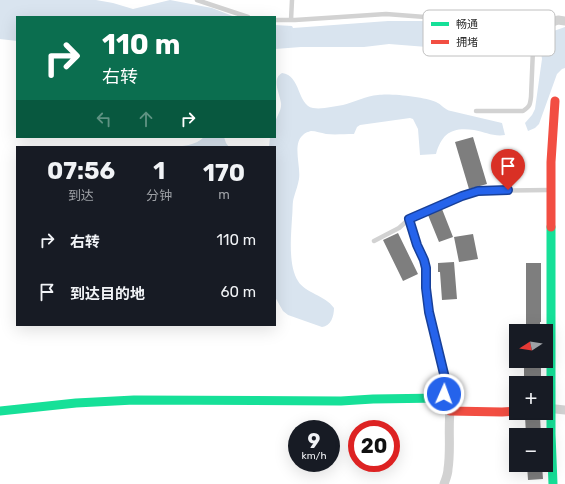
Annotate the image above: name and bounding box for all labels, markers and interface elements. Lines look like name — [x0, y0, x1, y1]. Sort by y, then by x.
legend — [423, 10, 555, 56]
text: 畅通 — [456, 18, 478, 31]
text: 110 m — [102, 28, 180, 61]
icon: right — [36, 32, 88, 84]
text: 拥堵 — [456, 36, 478, 49]
text: 右转 — [102, 66, 138, 88]
icon: left — [93, 108, 115, 130]
icon: ahead — [135, 108, 157, 130]
icon: right — [177, 108, 199, 130]
pin — [491, 149, 525, 190]
icon: arrive — [497, 155, 519, 177]
text: 07:56 — [47, 157, 115, 185]
text: 1 — [153, 157, 165, 185]
text: 170 — [203, 159, 245, 187]
text: m — [218, 187, 230, 202]
text: 到达 — [68, 188, 94, 203]
text: 分钟 — [146, 188, 172, 203]
icon: right — [36, 229, 58, 251]
text: 110 m — [217, 231, 256, 249]
text: 右转 — [70, 233, 100, 251]
icon: arrive — [36, 281, 58, 303]
text: 60 m — [220, 283, 256, 301]
text: 到达目的地 — [70, 285, 145, 303]
north arrow — [509, 324, 553, 368]
map controls — [509, 324, 553, 472]
position arrow — [423, 373, 465, 415]
button: + — [509, 376, 553, 420]
speed limit sign: 20 — [348, 420, 400, 472]
button: − — [509, 428, 553, 472]
text: 9 — [308, 429, 320, 453]
text: km/h — [302, 450, 326, 462]

